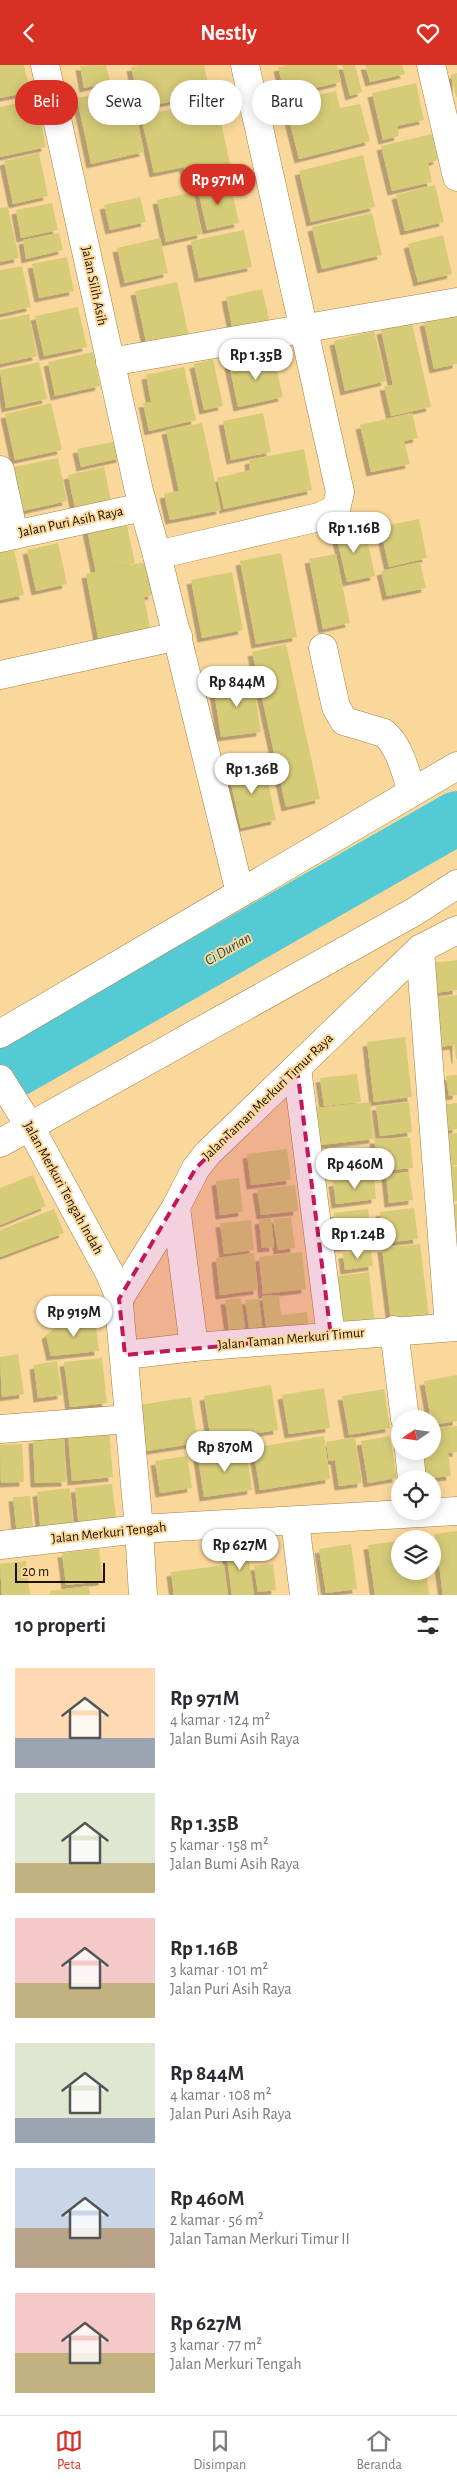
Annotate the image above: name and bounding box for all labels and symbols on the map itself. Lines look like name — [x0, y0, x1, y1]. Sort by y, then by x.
pin: Rp 971M — [172, 163, 264, 206]
street label: Jalan Silih Asih — [79, 245, 109, 327]
pin: Rp 1.35B — [204, 339, 308, 381]
street label: Jalan Puri Asih Raya — [18, 504, 125, 540]
pin: Rp 1.16B — [302, 511, 406, 554]
pin: Rp 844M — [191, 665, 283, 708]
pin: Rp 1.36B — [200, 753, 304, 795]
water label: Ci Durian — [202, 930, 254, 968]
street label: Jalan Taman Merkuri Timur Raya — [200, 1031, 336, 1163]
street label: Jalan Merkuri Tengah Indah — [21, 1119, 105, 1257]
pin: Rp 460M — [309, 1147, 401, 1190]
pin: Rp 1.24B — [306, 1217, 410, 1260]
pin: Rp 919M — [28, 1295, 120, 1338]
street label: Jalan Taman Merkuri Timur — [217, 1326, 366, 1352]
north arrow — [391, 1410, 441, 1460]
pin: Rp 870M — [179, 1431, 271, 1473]
street label: Jalan Merkuri Tengah — [51, 1520, 167, 1546]
pin: Rp 627M — [194, 1529, 286, 1571]
scale bar — [15, 1560, 105, 1583]

